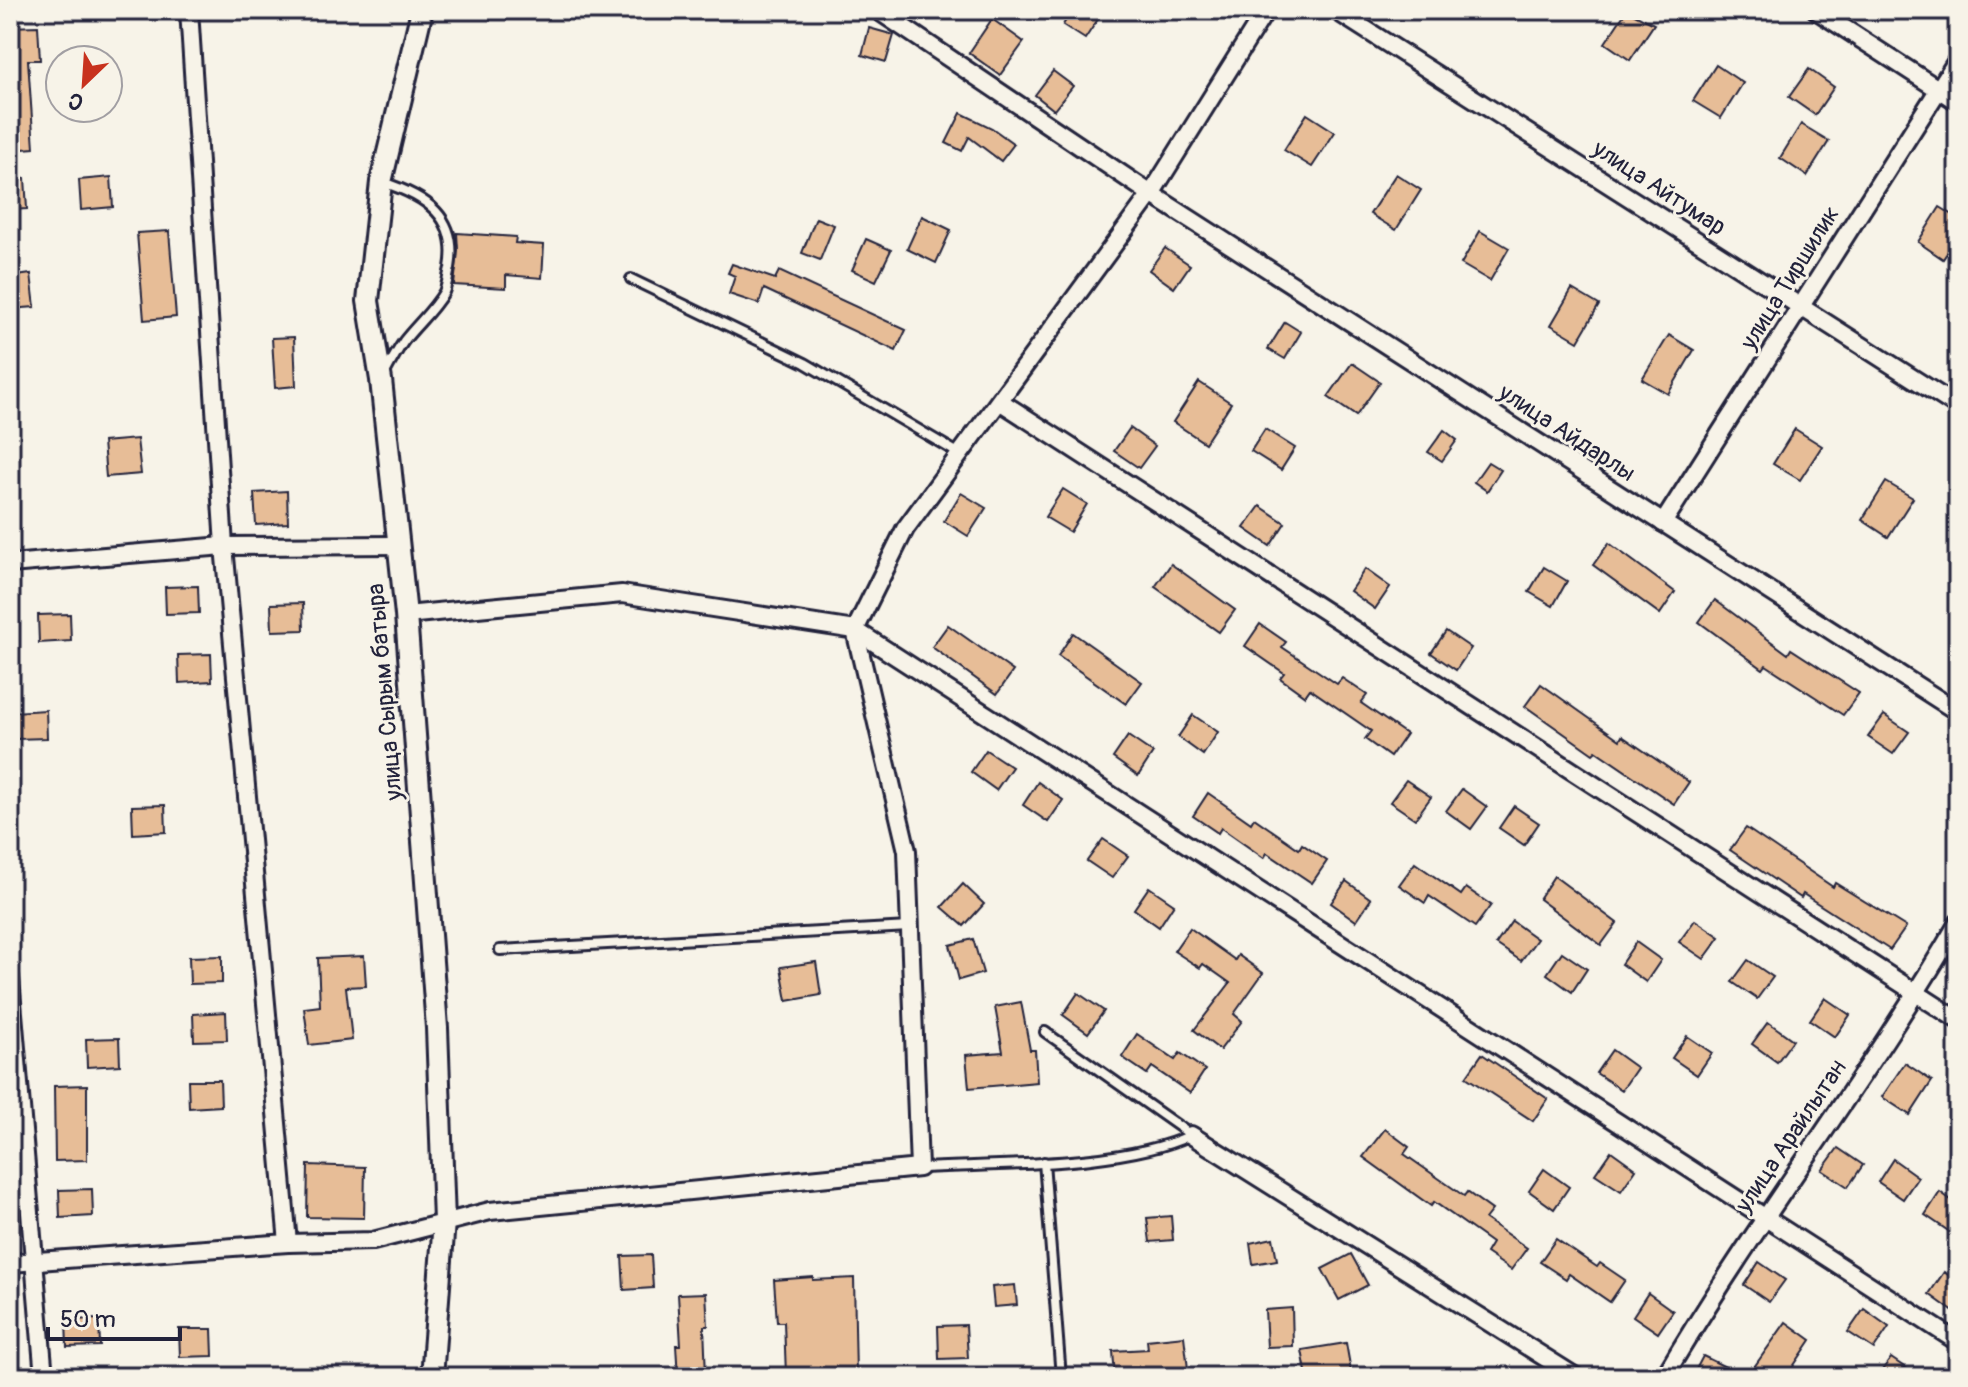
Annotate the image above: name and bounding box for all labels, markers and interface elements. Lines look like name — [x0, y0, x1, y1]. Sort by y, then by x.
north arrow — [44, 44, 124, 124]
text: С — [64, 85, 88, 117]
street label: улица Айтумар — [1586, 134, 1731, 242]
street label: улица Тиршилик — [1734, 201, 1846, 356]
street label: улица Айдарлы — [1492, 378, 1641, 488]
street label: улица Сырым батыра — [361, 582, 409, 803]
street label: улица Арайлытан — [1729, 1054, 1853, 1219]
scale bar — [48, 1291, 180, 1341]
text: 50 m — [60, 1305, 116, 1334]

